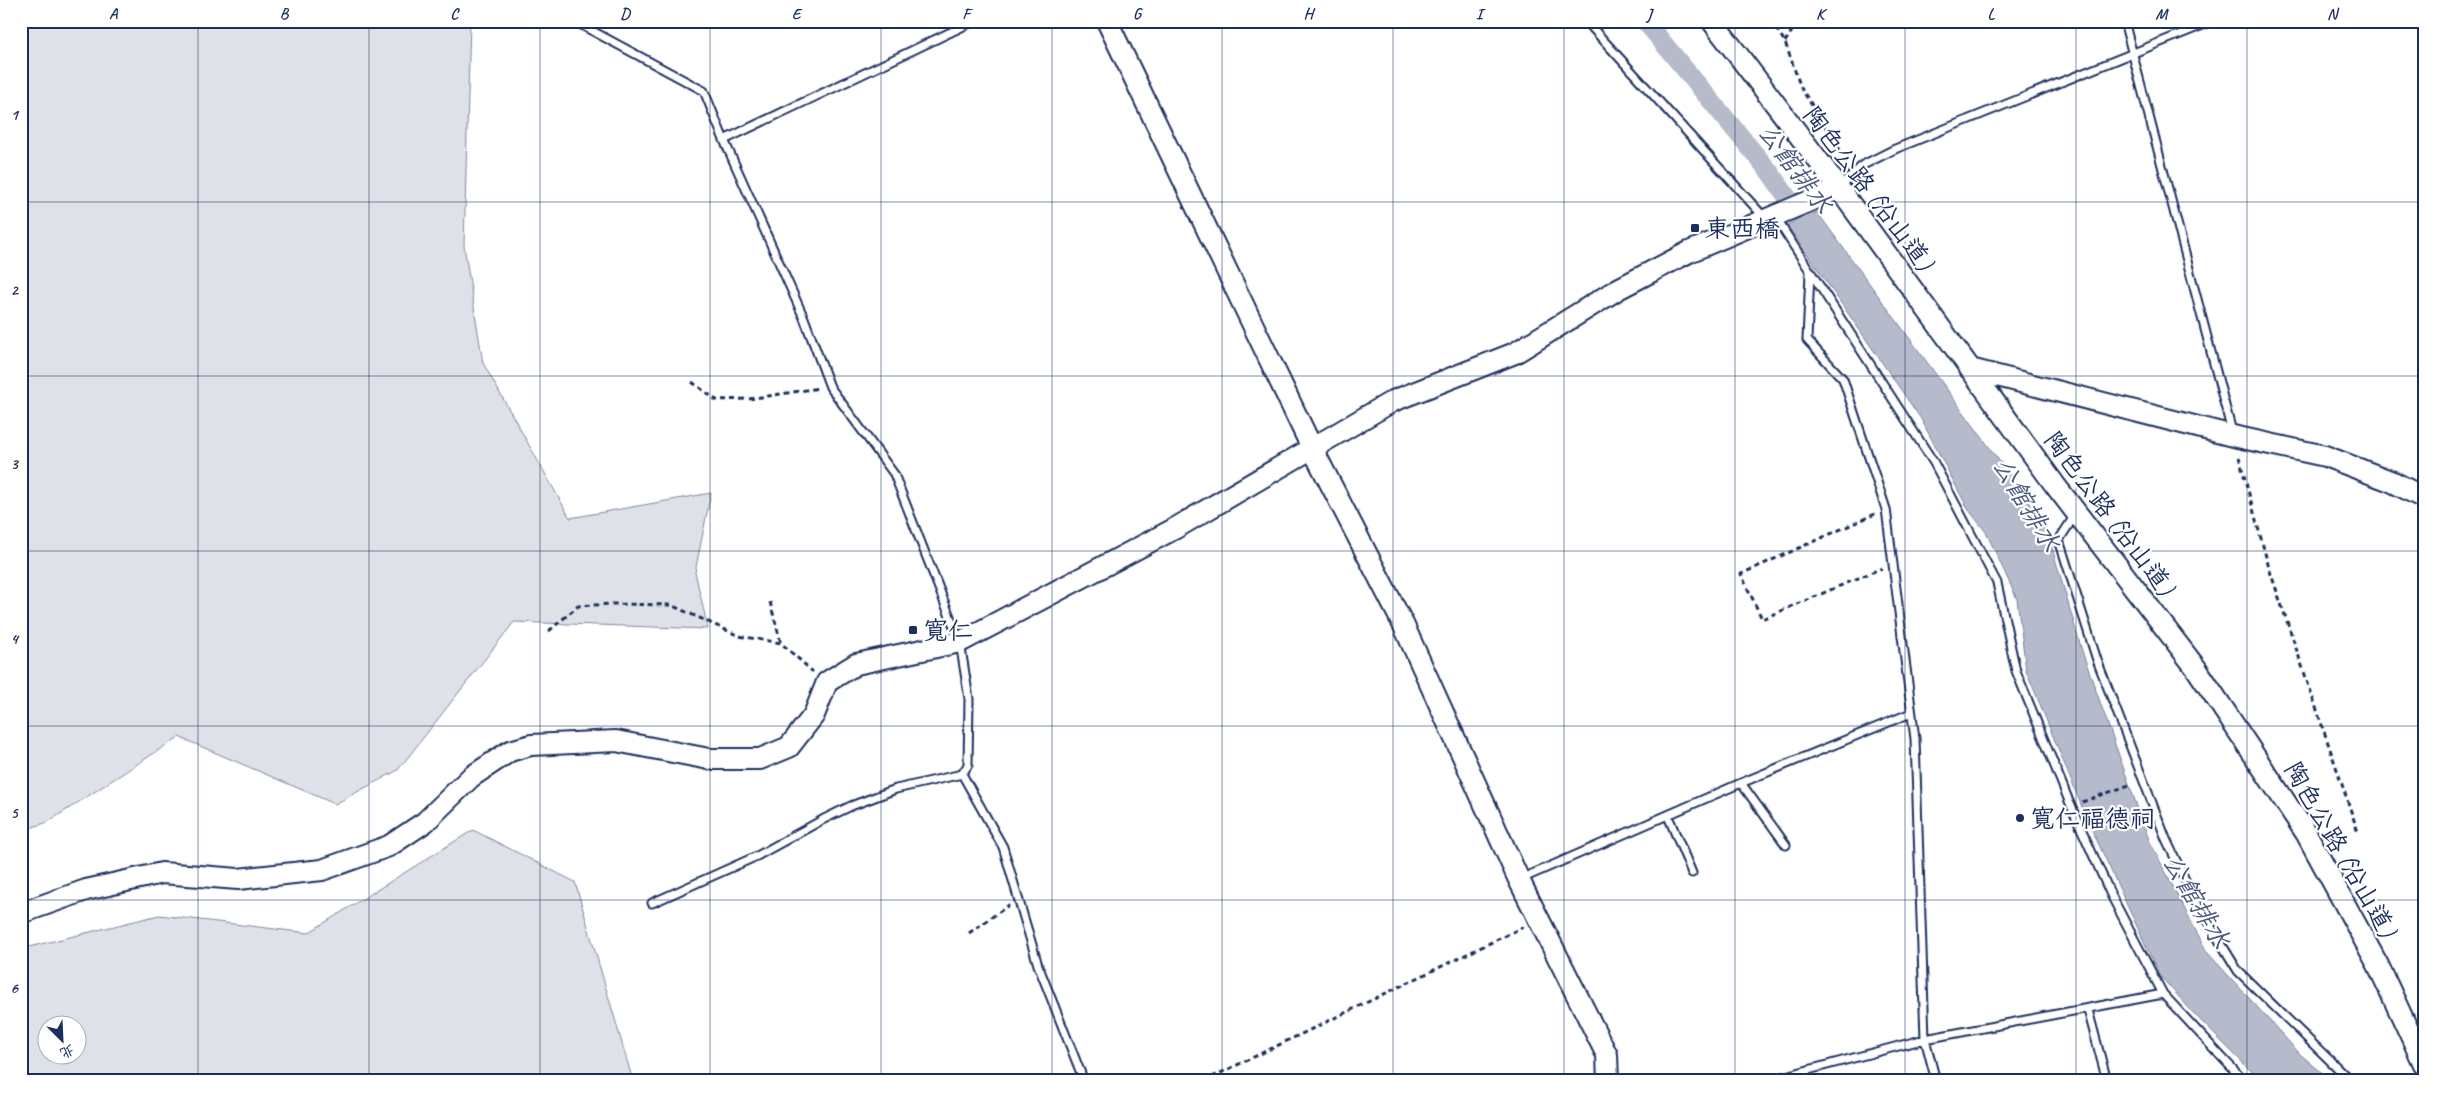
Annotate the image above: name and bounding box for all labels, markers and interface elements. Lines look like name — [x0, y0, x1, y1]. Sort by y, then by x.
text: A — [109, 4, 119, 24]
text: B — [280, 4, 290, 24]
text: C — [450, 4, 460, 24]
text: D — [620, 4, 631, 24]
text: E — [792, 4, 803, 24]
text: F — [962, 4, 973, 24]
text: G — [1133, 4, 1143, 24]
text: H — [1303, 4, 1315, 24]
text: I — [1476, 4, 1486, 24]
text: J — [1645, 4, 1654, 24]
text: K — [1816, 4, 1828, 24]
text: L — [1988, 4, 1996, 24]
text: M — [2155, 4, 2169, 24]
text: N — [2327, 4, 2340, 24]
street label: 陶色公路 (沿山道) — [1796, 100, 1941, 279]
text: 1 — [10, 105, 19, 125]
water label: 公館排水 — [1751, 117, 1841, 221]
place label: 東西橋 — [1705, 213, 1780, 245]
marker: 東西橋 — [1689, 222, 1701, 234]
text: 2 — [10, 280, 19, 300]
street label: 陶色公路 (沿山道) — [2037, 425, 2182, 604]
water label: 公館排水 — [1986, 451, 2068, 558]
text: 3 — [10, 454, 19, 474]
place label: 寬仁 — [923, 615, 973, 647]
marker: 寬仁 — [907, 624, 919, 636]
text: 4 — [10, 629, 19, 649]
street label: 陶色公路 (沿山道) — [2277, 756, 2404, 945]
text: 5 — [11, 803, 20, 823]
place label: 寬仁福德祠 — [2030, 803, 2155, 835]
marker: 寬仁福德祠 — [2014, 812, 2026, 824]
water label: 公館排水 — [2156, 848, 2238, 955]
text: 6 — [10, 978, 19, 998]
north arrow — [38, 1014, 88, 1064]
text: 北 — [57, 1041, 77, 1062]

